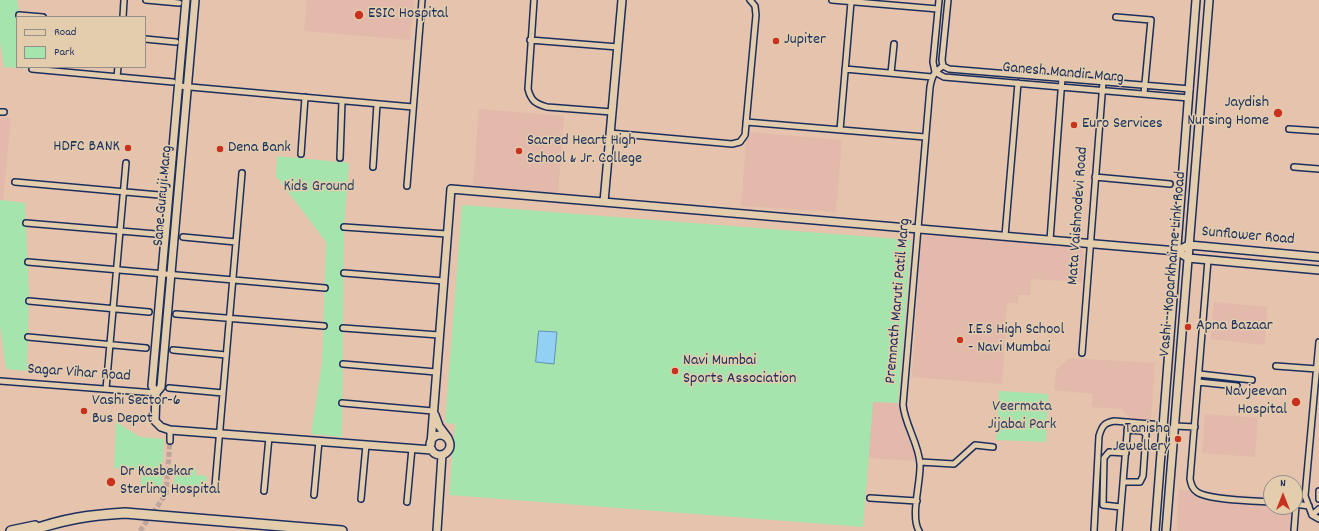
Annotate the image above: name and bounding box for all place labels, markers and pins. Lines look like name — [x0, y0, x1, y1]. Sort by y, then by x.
place label: ESIC Hospital — [368, 5, 448, 25]
marker: ESIC Hospital — [353, 9, 365, 21]
place label: Jupiter — [784, 31, 826, 51]
marker: Jupiter — [771, 36, 781, 46]
place label: Jaydish Nursing Home — [1187, 94, 1269, 132]
marker: Jaydish Nursing Home — [1272, 107, 1284, 119]
place label: Euro Services — [1082, 115, 1163, 135]
marker: Euro Services — [1069, 120, 1079, 130]
place label: Sacred Heart High School & Jr. College — [527, 132, 642, 170]
place label: HDFC BANK — [53, 138, 120, 158]
place label: Dena Bank — [228, 139, 291, 159]
marker: HDFC BANK — [123, 143, 133, 153]
marker: Dena Bank — [215, 144, 225, 154]
marker: Sacred Heart High School & Jr. College — [514, 146, 524, 156]
place label: Apna Bazaar — [1196, 317, 1273, 337]
place label: I.E.S High School - Navi Mumbai — [968, 321, 1064, 359]
marker: Apna Bazaar — [1183, 322, 1193, 332]
marker: I.E.S High School - Navi Mumbai — [955, 335, 965, 345]
place label: Navi Mumbai Sports Association — [683, 352, 796, 390]
marker: Navi Mumbai Sports Association — [670, 366, 680, 376]
place label: Navjeevan Hospital — [1225, 383, 1287, 421]
place label: Vashi Sector-6 Bus Depot — [92, 392, 181, 430]
marker: Navjeevan Hospital — [1290, 396, 1302, 408]
marker: Vashi Sector-6 Bus Depot — [79, 406, 89, 416]
place label: Tanishq Jewellery — [1113, 420, 1170, 458]
marker: Tanishq Jewellery — [1173, 434, 1183, 444]
place label: Dr Kasbekar Sterling Hospital — [120, 463, 220, 501]
marker: Dr Kasbekar Sterling Hospital — [105, 476, 117, 488]

